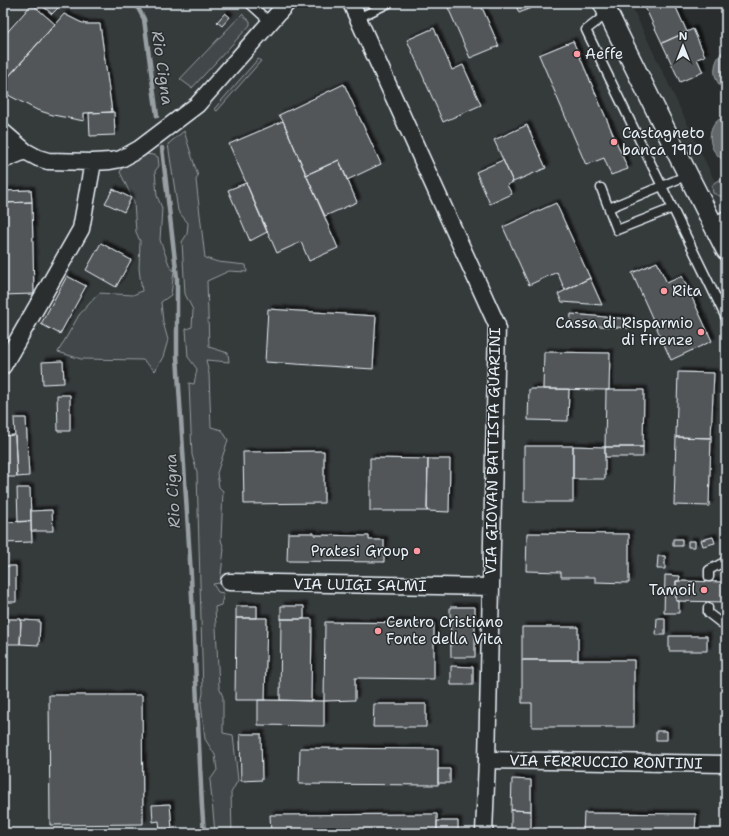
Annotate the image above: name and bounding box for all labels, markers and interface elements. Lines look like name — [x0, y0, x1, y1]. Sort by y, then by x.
north arrow — [663, 26, 703, 66]
text: N — [679, 29, 688, 44]
water label: Rio Cigna — [147, 30, 178, 107]
place label: Aeffe — [585, 44, 623, 64]
marker: Aeffe — [572, 49, 582, 59]
place label: Castagneto banca 1910 — [622, 123, 705, 160]
marker: Castagneto banca 1910 — [609, 137, 619, 147]
place label: Rita — [672, 281, 703, 301]
marker: Rita — [659, 286, 669, 296]
place label: Cassa di Risparmio di Firenze — [556, 313, 693, 350]
street label: VIA GIOVAN BATTISTA GUARINI — [481, 327, 505, 575]
marker: Cassa di Risparmio di Firenze — [696, 327, 706, 337]
water label: Rio Cigna — [160, 453, 185, 529]
place label: Pratesi Group — [311, 541, 409, 561]
marker: Pratesi Group — [412, 546, 422, 556]
street label: VIA LUIGI SALMI — [293, 574, 427, 596]
place label: Tamoil — [649, 580, 696, 600]
marker: Tamoil — [699, 585, 709, 595]
place label: Centro Cristiano Fonte della Vita — [386, 612, 503, 649]
marker: Centro Cristiano Fonte della Vita — [373, 626, 383, 636]
street label: VIA FERRUCCIO RONTINI — [509, 750, 703, 774]

